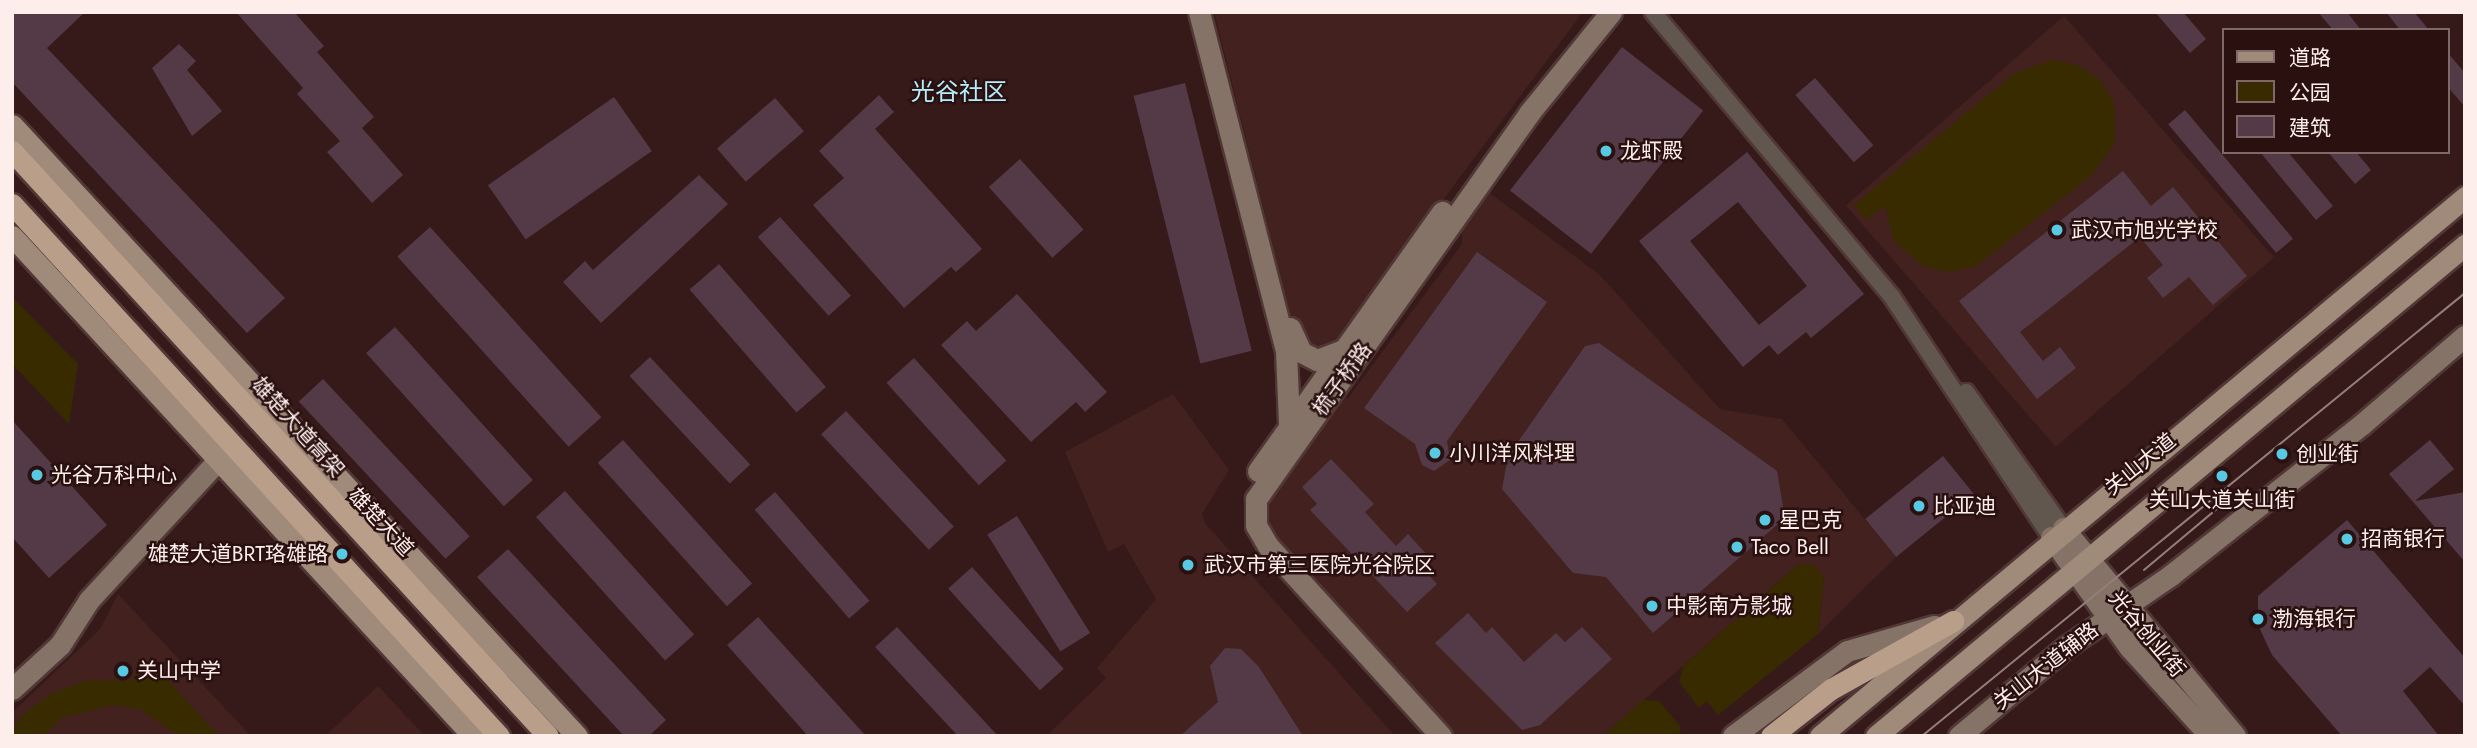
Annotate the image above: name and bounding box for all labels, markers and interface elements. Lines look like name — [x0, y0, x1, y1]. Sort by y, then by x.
legend — [2222, 28, 2449, 154]
text: 道路 — [2289, 43, 2331, 73]
district label: 光谷社区 — [911, 78, 1007, 106]
text: 公园 — [2289, 78, 2331, 108]
text: 建筑 — [2289, 113, 2331, 143]
place label: 龙虾殿 — [1620, 138, 1683, 164]
marker: 龙虾殿 — [1598, 143, 1614, 159]
place label: 武汉市旭光学校 — [2071, 217, 2218, 243]
marker: 武汉市旭光学校 — [2049, 222, 2065, 238]
street label: 梳子桥路 — [1307, 338, 1377, 420]
street label: 雄楚大道高架 — [246, 372, 350, 482]
street label: 关山大道 — [2099, 428, 2181, 500]
place label: 小川洋风料理 — [1449, 440, 1575, 466]
place label: 创业街 — [2296, 441, 2359, 467]
marker: 小川洋风料理 — [1427, 445, 1443, 461]
marker: 创业街 — [2274, 446, 2290, 462]
place label: 光谷万科中心 — [51, 462, 177, 488]
marker: 光谷万科中心 — [29, 467, 45, 483]
marker: 关山大道关山街 — [2214, 468, 2230, 484]
street label: 雄楚大道 — [343, 483, 419, 561]
place label: 关山大道关山街 — [2149, 487, 2295, 513]
place label: 比亚迪 — [1933, 493, 1996, 519]
marker: 比亚迪 — [1911, 498, 1927, 514]
place label: 星巴克 — [1779, 507, 1842, 533]
marker: 星巴克 — [1757, 512, 1773, 528]
place label: 招商银行 — [2361, 526, 2445, 552]
marker: 招商银行 — [2339, 531, 2355, 547]
place label: Taco Bell — [1751, 534, 1829, 560]
marker: Taco Bell — [1729, 539, 1745, 555]
place label: 雄楚大道BRT珞雄路 — [148, 541, 328, 567]
marker: 雄楚大道BRT珞雄路 — [334, 546, 350, 562]
place label: 武汉市第三医院光谷院区 — [1204, 552, 1435, 578]
marker: 武汉市第三医院光谷院区 — [1178, 555, 1198, 575]
street label: 光谷创业街 — [2104, 586, 2190, 682]
place label: 中影南方影城 — [1666, 593, 1792, 619]
marker: 中影南方影城 — [1644, 598, 1660, 614]
place label: 渤海银行 — [2272, 606, 2356, 632]
marker: 渤海银行 — [2250, 611, 2266, 627]
street label: 关山大道辅路 — [1989, 617, 2103, 715]
place label: 关山中学 — [137, 658, 221, 684]
marker: 关山中学 — [115, 663, 131, 679]

